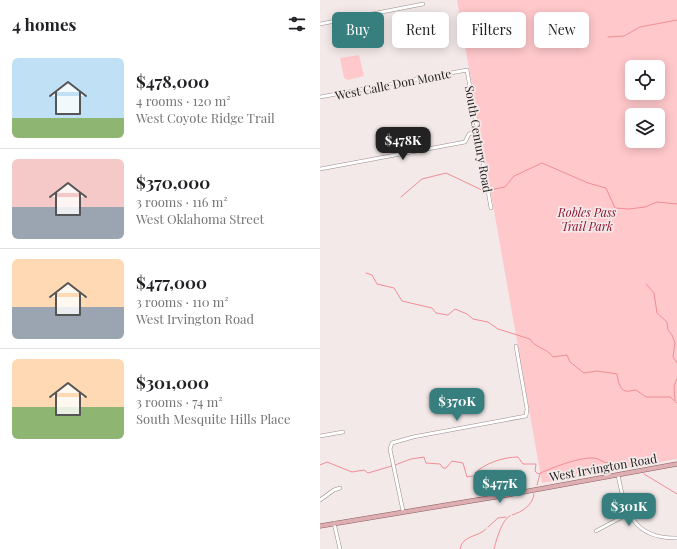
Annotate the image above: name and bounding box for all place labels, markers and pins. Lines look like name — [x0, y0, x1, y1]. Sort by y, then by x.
pin: $478K — [375, 127, 431, 161]
pin: $370K — [429, 388, 485, 422]
pin: $477K — [472, 470, 528, 504]
pin: $301K — [601, 493, 657, 527]

